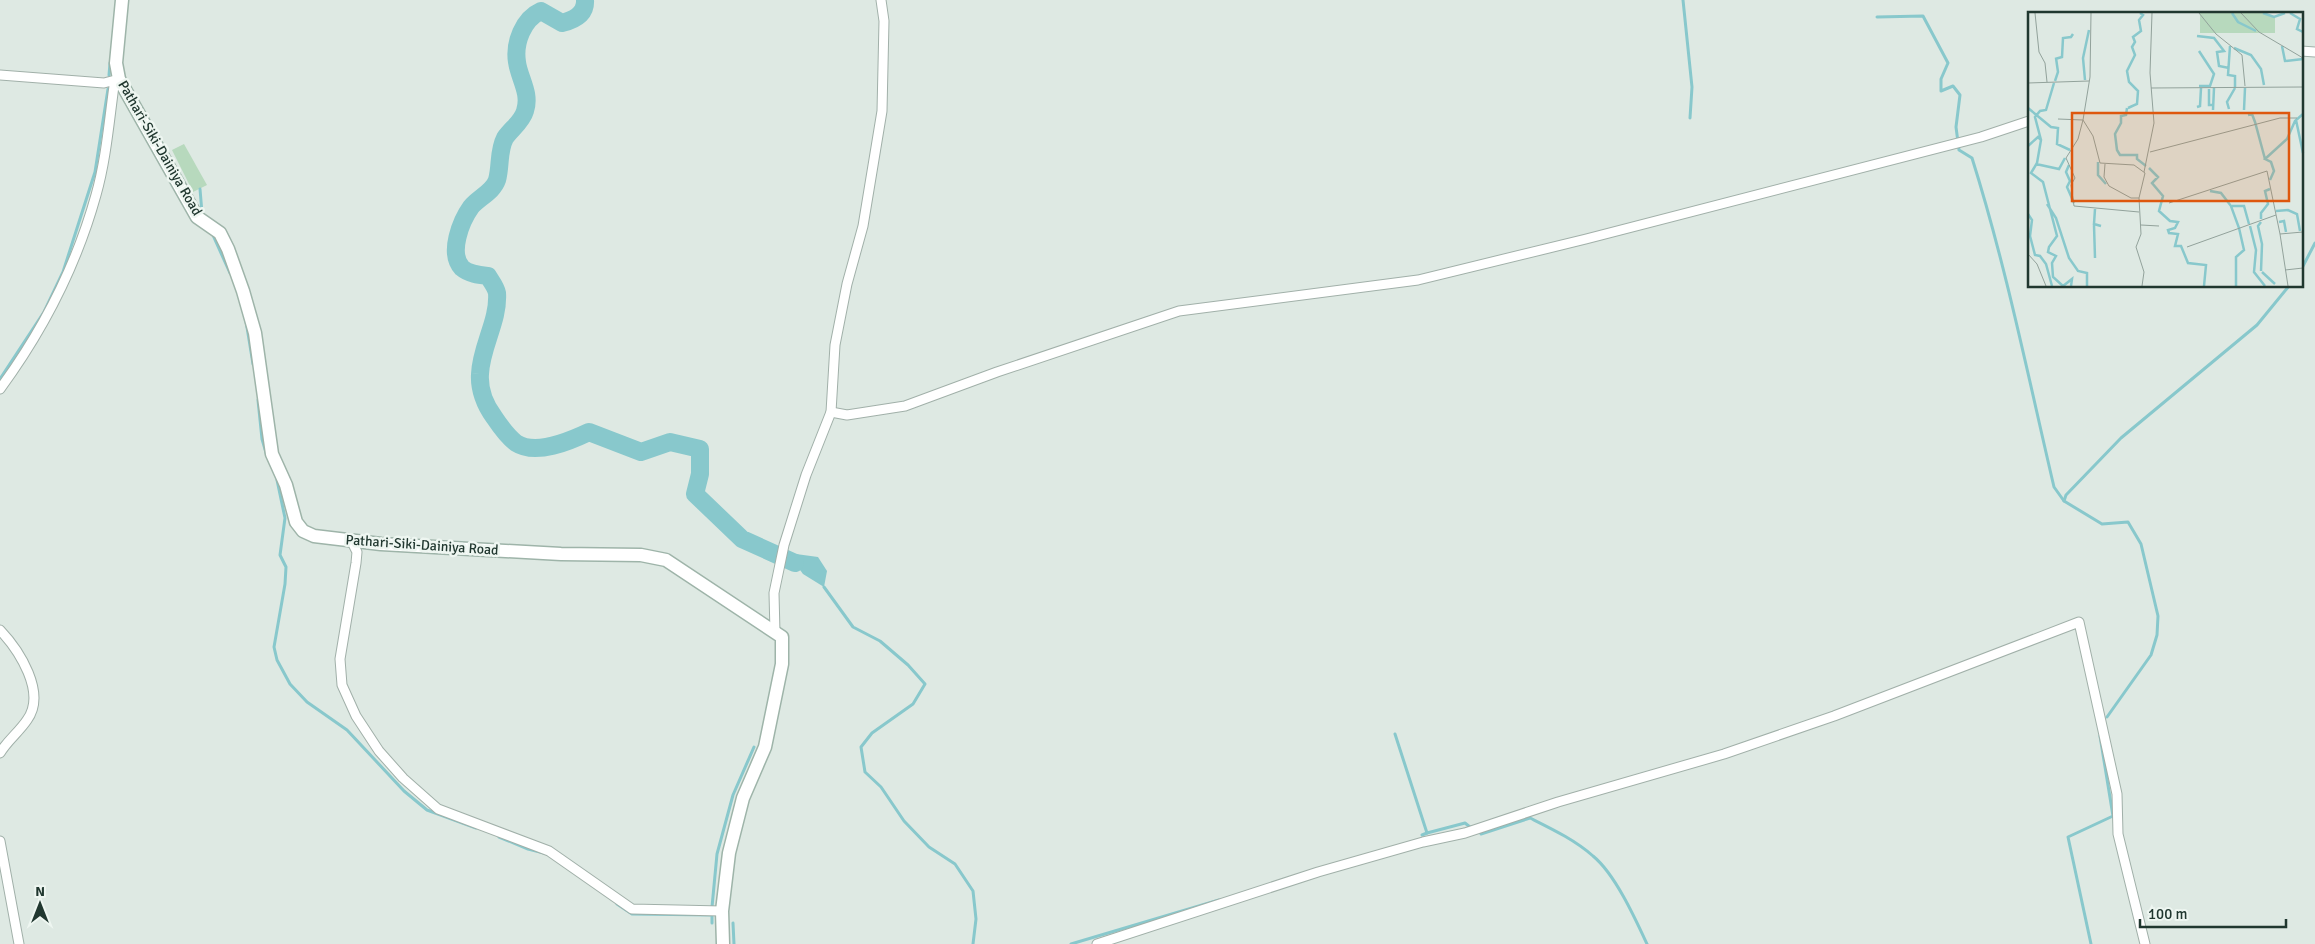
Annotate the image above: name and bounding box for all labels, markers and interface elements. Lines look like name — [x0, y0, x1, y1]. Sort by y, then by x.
inset map — [2028, 12, 2302, 288]
street label: Pathari-Siki-Dainiya Road — [114, 77, 206, 219]
street label: Pathari-Siki-Dainiya Road — [345, 531, 499, 559]
north arrow — [15, 879, 65, 929]
text: N — [35, 883, 45, 900]
scale bar — [2140, 896, 2286, 928]
text: 100 m — [2148, 905, 2188, 923]

